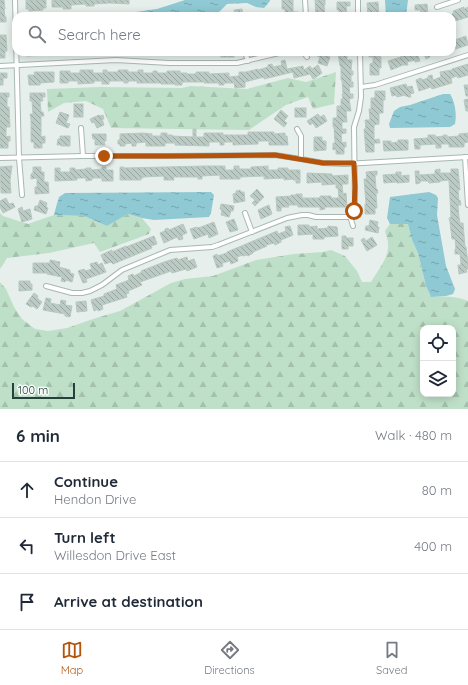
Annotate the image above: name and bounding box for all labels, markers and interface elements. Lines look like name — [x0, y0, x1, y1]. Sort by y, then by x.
search box — [12, 12, 456, 56]
icon: search — [26, 23, 48, 45]
text: Search here — [58, 25, 141, 44]
route end — [95, 147, 113, 165]
route start — [345, 202, 363, 220]
map controls — [420, 325, 456, 397]
button: locate — [420, 325, 456, 361]
button: layers — [420, 361, 456, 397]
scale bar — [12, 381, 75, 400]
text: 100 m — [18, 383, 48, 397]
text: 6 min — [16, 425, 60, 446]
text: Walk · 480 m — [375, 427, 452, 443]
text: Continue — [54, 472, 118, 491]
icon: ahead — [16, 479, 38, 501]
text: 80 m — [422, 482, 452, 498]
text: Hendon Drive — [54, 491, 136, 507]
text: Turn left — [54, 528, 116, 547]
icon: left — [16, 535, 38, 557]
text: 400 m — [414, 538, 452, 554]
text: Willesdon Drive East — [54, 547, 176, 563]
icon: arrive — [16, 591, 38, 613]
text: Arrive at destination — [54, 592, 203, 611]
tab: Map — [61, 639, 83, 677]
tab: Directions — [204, 639, 255, 677]
tab: Saved — [376, 639, 407, 677]

